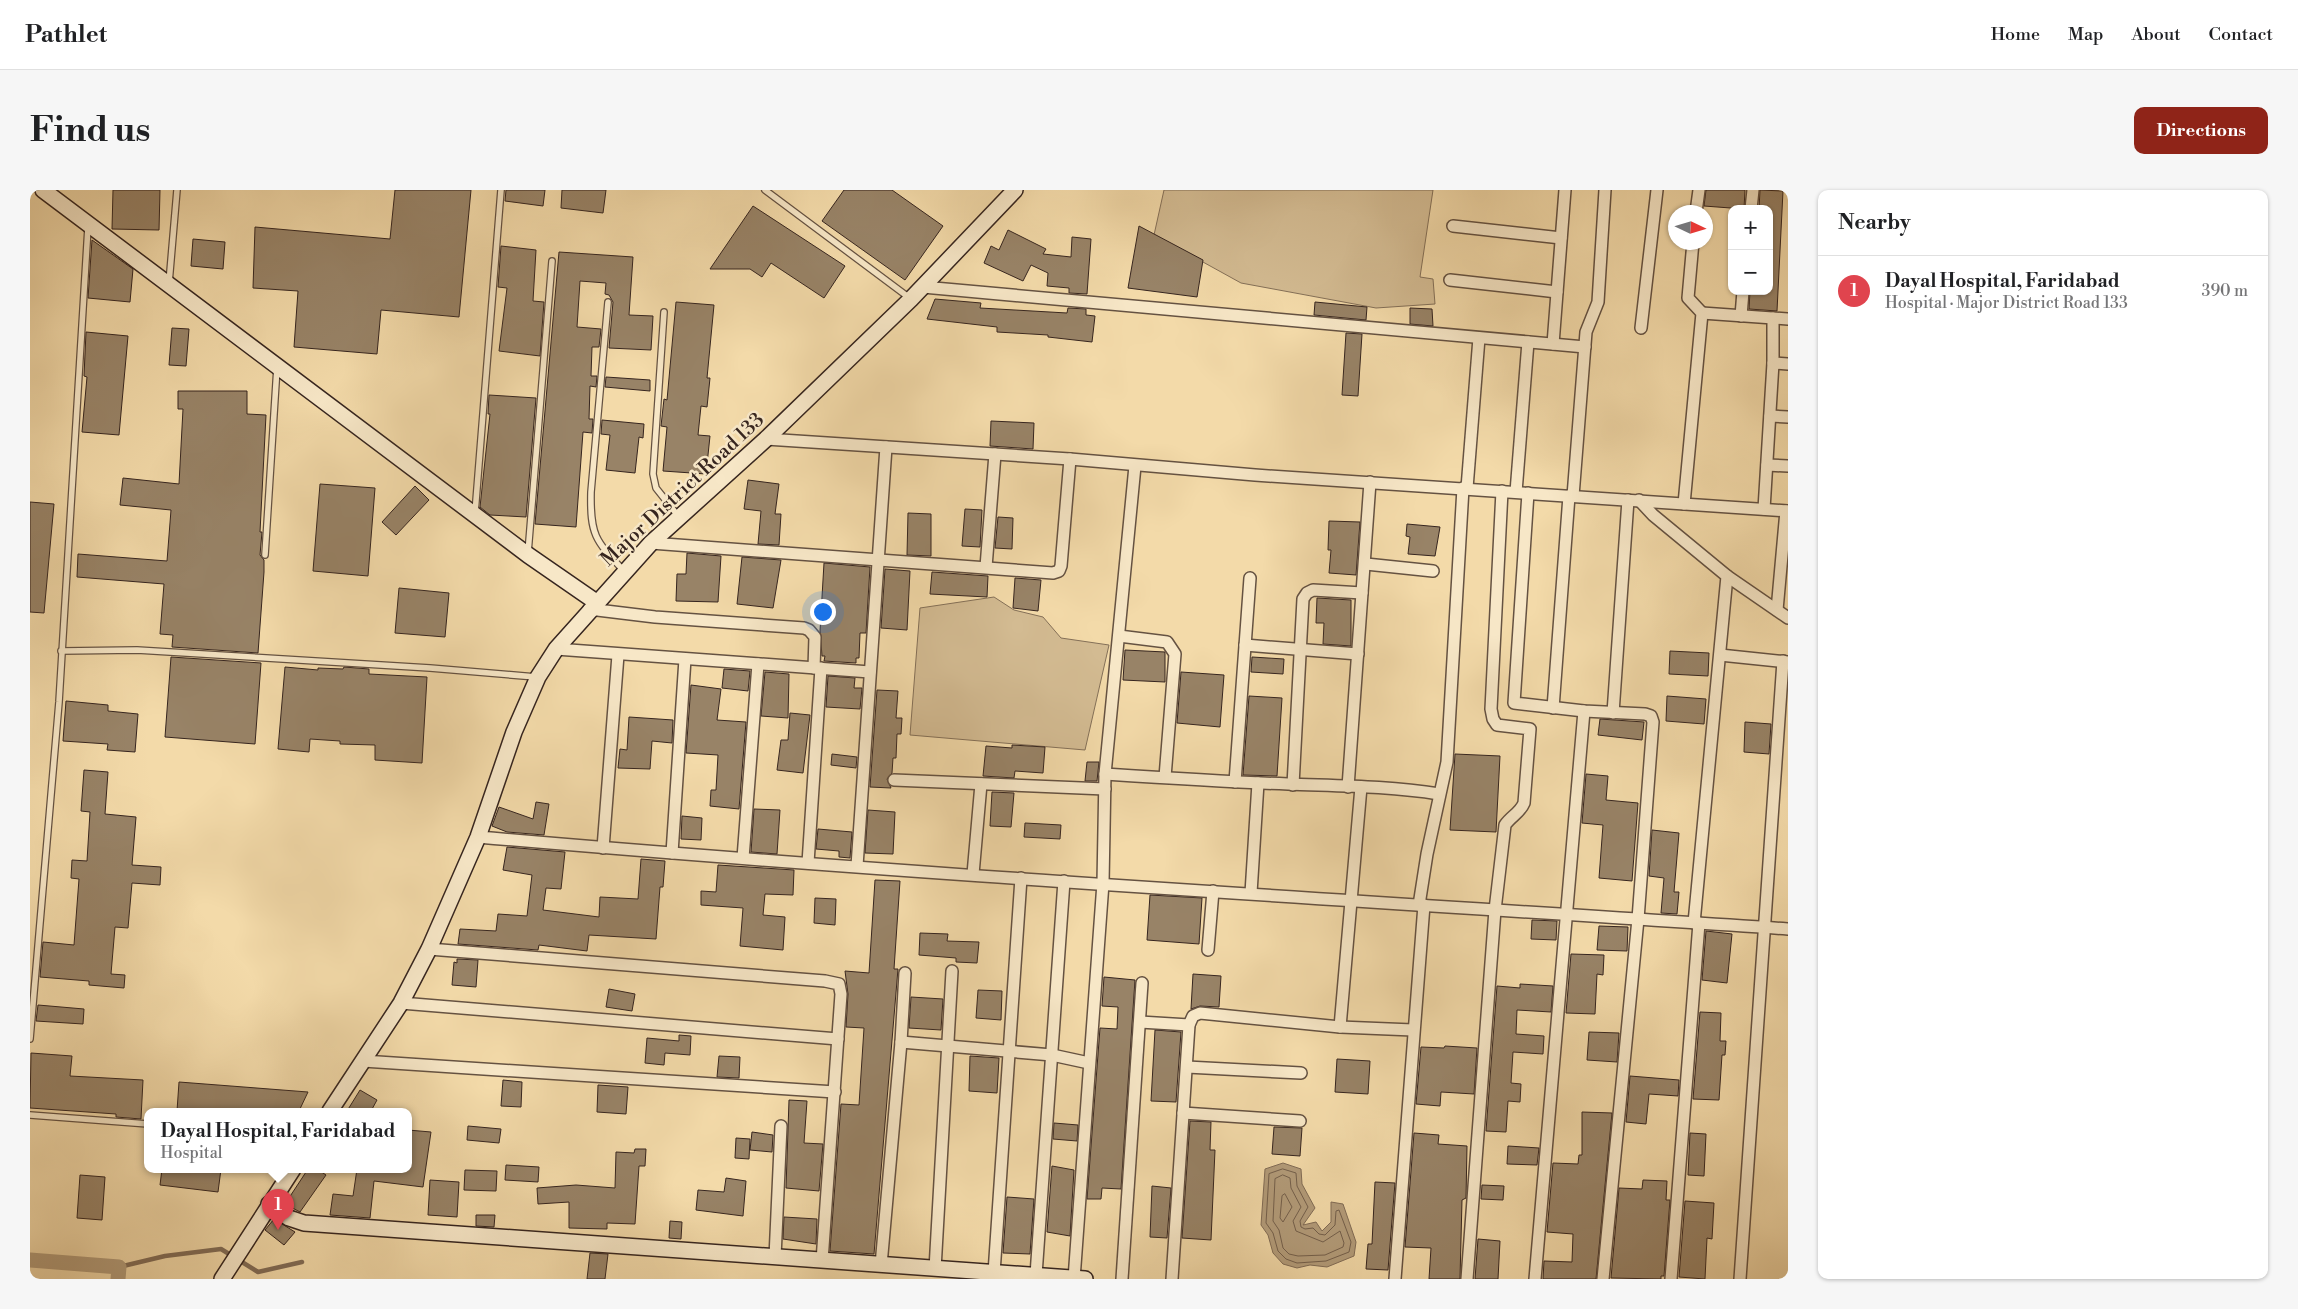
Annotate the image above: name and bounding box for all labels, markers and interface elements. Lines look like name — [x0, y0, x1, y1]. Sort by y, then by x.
text: Pathlet — [25, 20, 107, 50]
text: Home — [1991, 23, 2040, 46]
text: Map — [2068, 23, 2104, 46]
text: About — [2132, 23, 2181, 46]
text: Contact — [2209, 23, 2273, 46]
button: Directions — [2134, 107, 2268, 154]
text: Find us — [30, 109, 150, 152]
north arrow — [1668, 205, 1713, 250]
map controls — [1728, 205, 1773, 295]
button: + — [1728, 205, 1773, 250]
text: Nearby — [1838, 210, 1911, 236]
button: − — [1728, 250, 1773, 295]
text: Dayal Hospital, Faridabad — [1885, 269, 2120, 293]
text: 1 — [1850, 281, 1858, 301]
text: 390 m — [2202, 281, 2248, 301]
text: Hospital · Major District Road 133 — [1885, 293, 2128, 313]
street label: Major District Road 133 — [596, 408, 770, 572]
your location — [810, 599, 836, 625]
popup — [144, 1108, 412, 1173]
text: Dayal Hospital, Faridabad — [161, 1119, 395, 1143]
text: Hospital — [161, 1143, 223, 1163]
pin: 1 — [262, 1189, 294, 1230]

